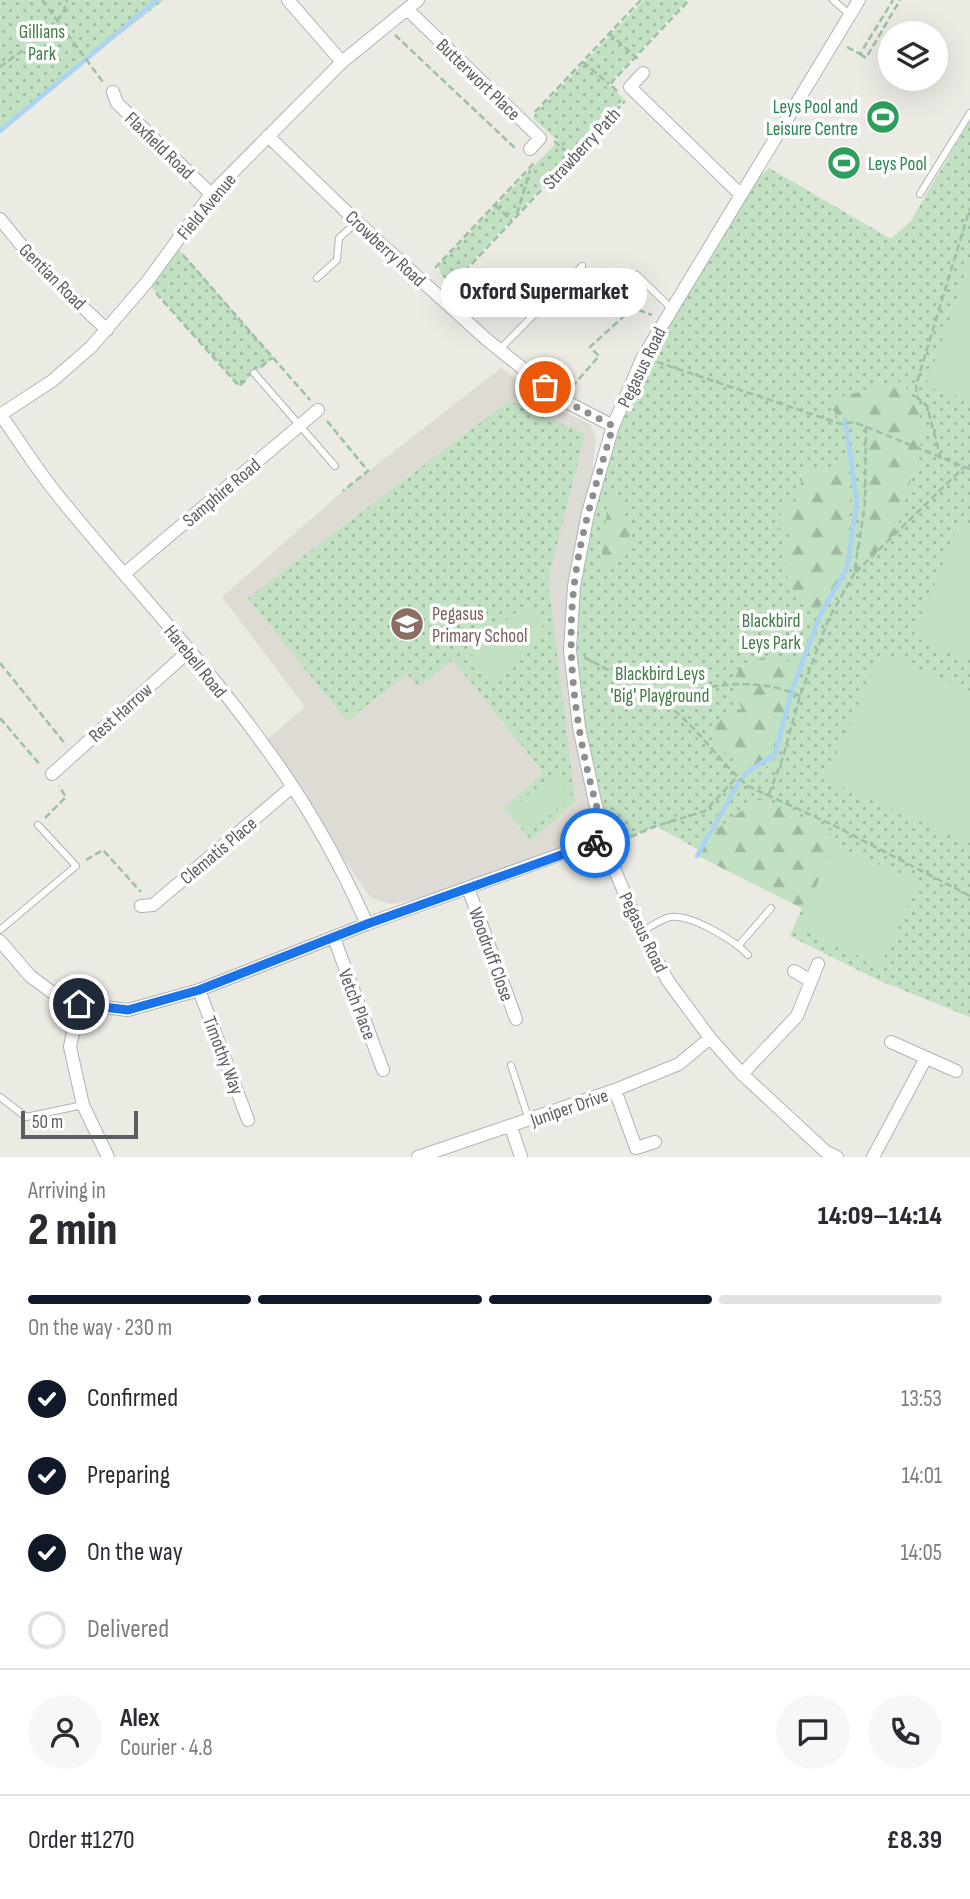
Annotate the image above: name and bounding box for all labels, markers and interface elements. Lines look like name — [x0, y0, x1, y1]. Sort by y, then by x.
park label: Gillians Park — [19, 21, 65, 66]
map controls — [878, 21, 948, 91]
button: layers — [878, 21, 948, 91]
street label: Butterwort Place — [431, 34, 525, 126]
place label: Leys Pool and Leisure Centre — [766, 96, 858, 141]
sports icon: Leys Pool and Leisure Centre — [864, 98, 902, 136]
street label: Strawberry Path — [539, 104, 626, 194]
street label: Flaxfield Road — [120, 108, 198, 185]
sports icon: Leys Pool — [825, 144, 863, 182]
place label: Leys Pool — [868, 153, 927, 176]
street label: Field Avenue — [173, 169, 242, 245]
street label: Crowberry Road — [340, 206, 430, 292]
street label: Gentian Road — [14, 239, 90, 315]
callout: Oxford Supermarket — [442, 268, 648, 317]
text: Oxford Supermarket — [460, 278, 628, 306]
street label: Pegasus Road — [613, 324, 672, 412]
pin — [515, 357, 575, 417]
icon: bag — [526, 368, 564, 406]
street label: Samphire Road — [178, 454, 266, 532]
place label: Pegasus Primary School — [432, 603, 528, 648]
school or university icon: Pegasus Primary School — [388, 605, 426, 643]
park label: Blackbird Leys Park — [741, 610, 801, 655]
street label: Harebell Road — [159, 621, 231, 703]
park label: Blackbird Leys 'Big' Playground — [611, 663, 709, 708]
street label: Rest Harrow — [84, 678, 158, 748]
courier — [560, 808, 630, 878]
street label: Clematis Place — [176, 812, 262, 890]
icon: bike — [576, 824, 614, 862]
street label: Pegasus Road — [613, 889, 672, 977]
street label: Woodruff Close — [463, 904, 518, 1005]
street label: Vetch Place — [333, 966, 381, 1043]
pin — [49, 974, 109, 1034]
icon: home — [60, 985, 98, 1023]
street label: Timothy Way — [197, 1013, 248, 1099]
street label: Juniper Drive — [527, 1084, 611, 1133]
scale bar — [21, 1108, 138, 1140]
text: 50 m — [32, 1111, 63, 1134]
text: Arriving in — [28, 1177, 106, 1205]
text: 14:09–14:14 — [818, 1201, 942, 1232]
text: 2 min — [28, 1203, 117, 1258]
text: On the way · 230 m — [28, 1314, 172, 1342]
icon: check — [28, 1380, 66, 1418]
text: Confirmed — [87, 1383, 178, 1414]
text: 13:53 — [901, 1385, 942, 1413]
icon: check — [28, 1457, 66, 1495]
text: Preparing — [87, 1460, 170, 1491]
text: 14:01 — [902, 1462, 942, 1490]
icon: check — [28, 1534, 66, 1572]
text: On the way — [87, 1537, 183, 1568]
text: 14:05 — [901, 1539, 942, 1567]
text: Delivered — [87, 1614, 169, 1645]
button: person — [28, 1695, 102, 1769]
button: chat — [776, 1695, 850, 1769]
button: phone — [868, 1695, 942, 1769]
text: Alex — [120, 1703, 160, 1734]
text: Courier · 4.8 — [120, 1734, 213, 1762]
text: Order #1270 — [28, 1825, 135, 1856]
text: £8.39 — [887, 1825, 942, 1856]

